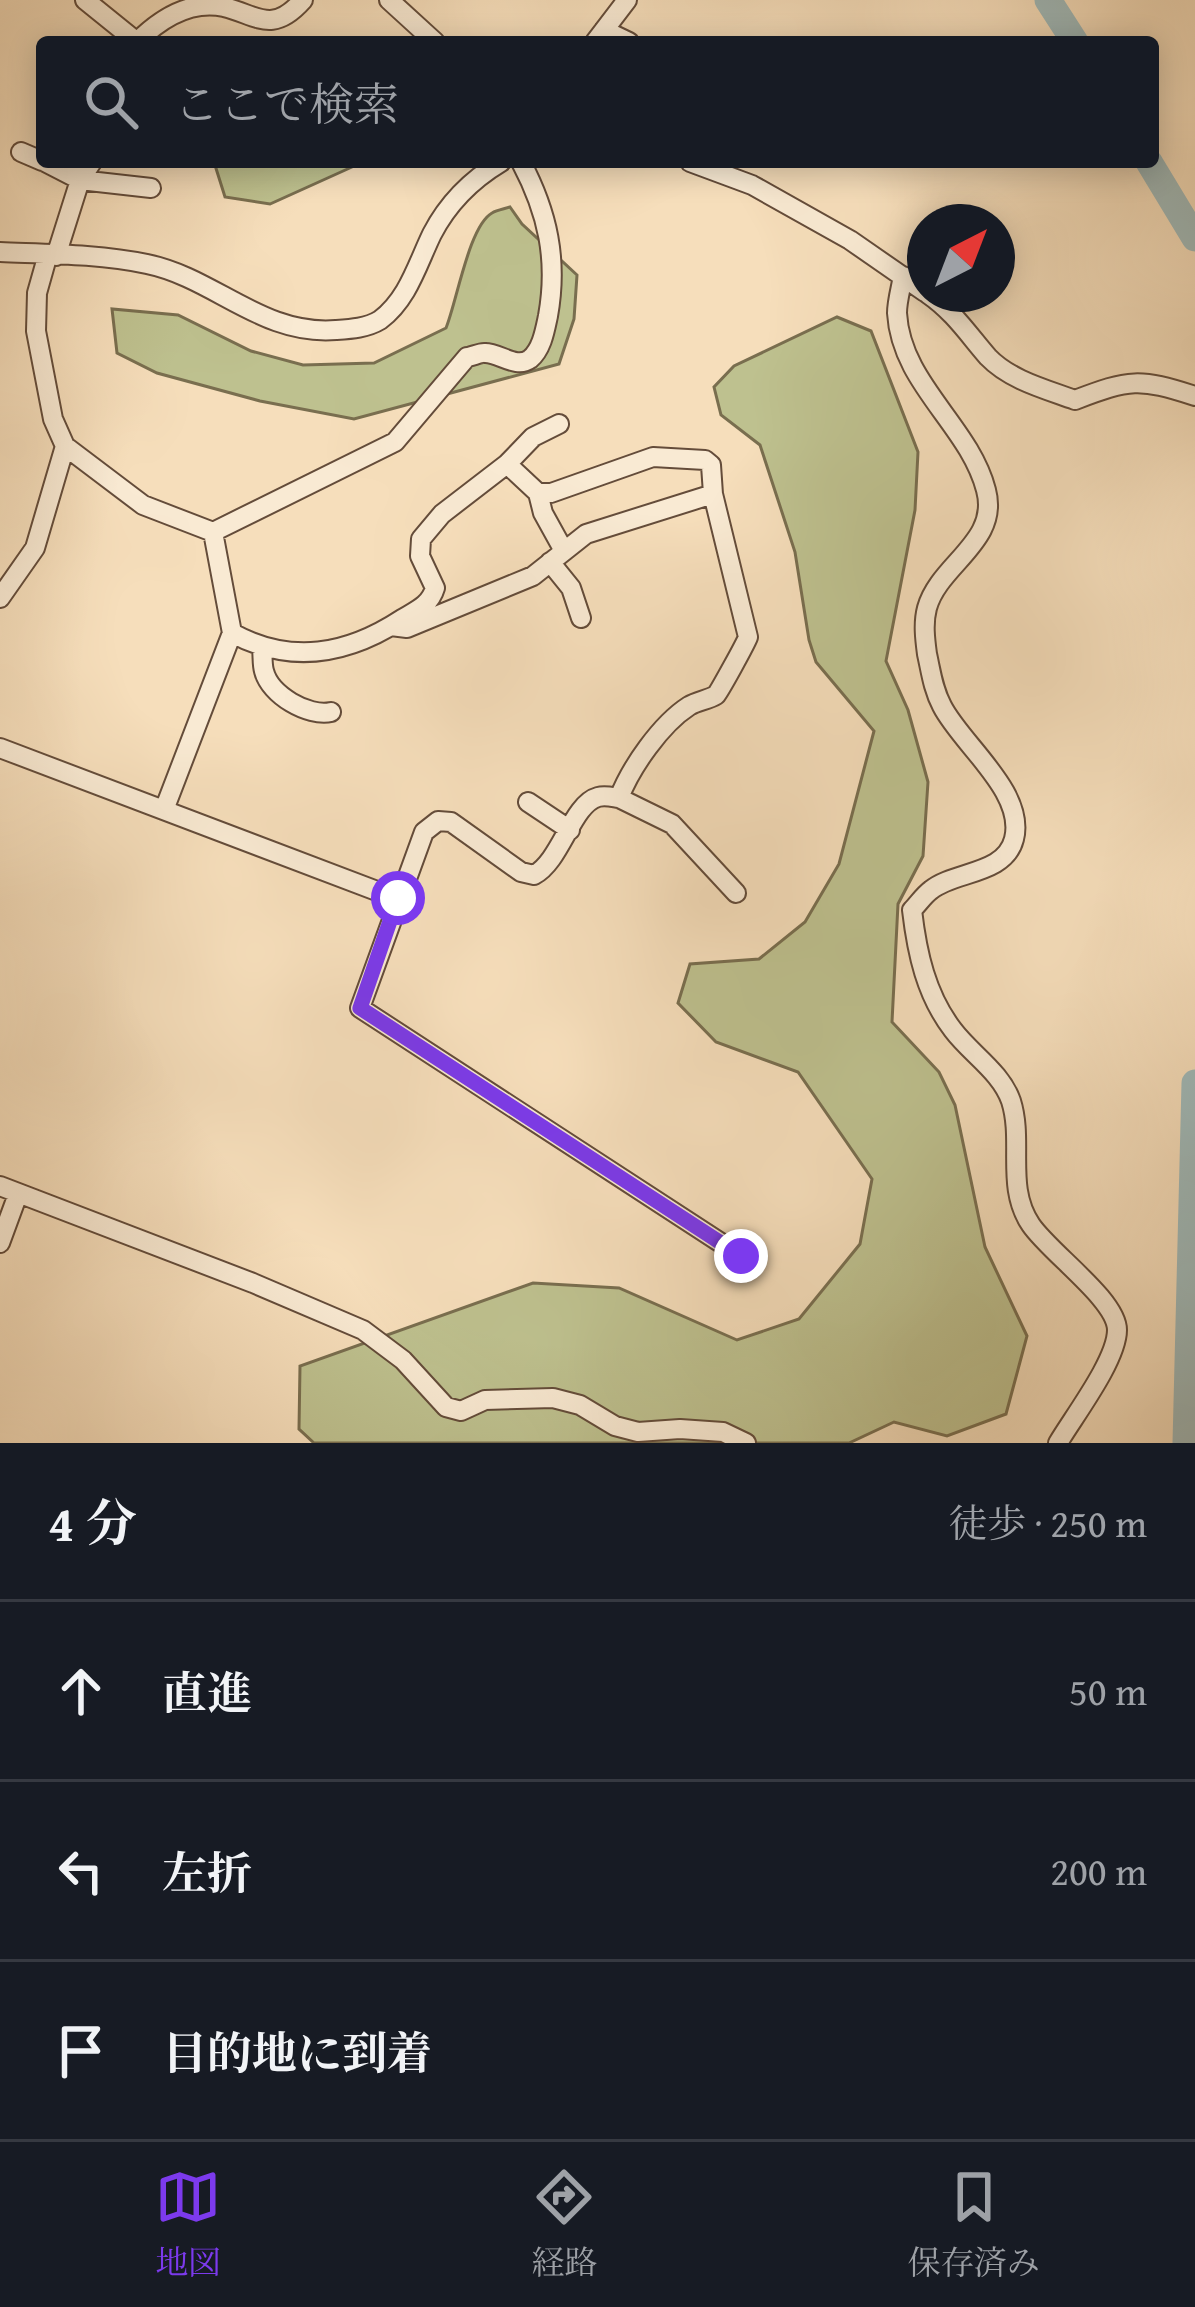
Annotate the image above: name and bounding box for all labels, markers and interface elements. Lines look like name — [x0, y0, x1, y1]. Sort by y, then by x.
search box — [36, 36, 1159, 168]
icon: search — [78, 69, 144, 135]
text: ここで検索 — [174, 71, 399, 136]
north arrow — [907, 204, 1015, 312]
route start — [371, 871, 425, 925]
route end — [714, 1229, 768, 1283]
text: 4 分 — [48, 1485, 137, 1560]
text: 徒歩 · 250 m — [949, 1494, 1147, 1551]
icon: ahead — [48, 1658, 114, 1724]
text: 直進 — [162, 1660, 252, 1725]
text: 50 m — [1069, 1662, 1147, 1719]
icon: left — [48, 1838, 114, 1904]
text: 左折 — [162, 1840, 252, 1905]
text: 200 m — [1050, 1842, 1147, 1899]
icon: arrive — [48, 2018, 114, 2084]
text: 目的地に到着 — [162, 2020, 432, 2085]
tab: 地図 — [155, 2164, 221, 2286]
tab: 経路 — [531, 2164, 597, 2286]
tab: 保存済み — [908, 2164, 1040, 2286]

